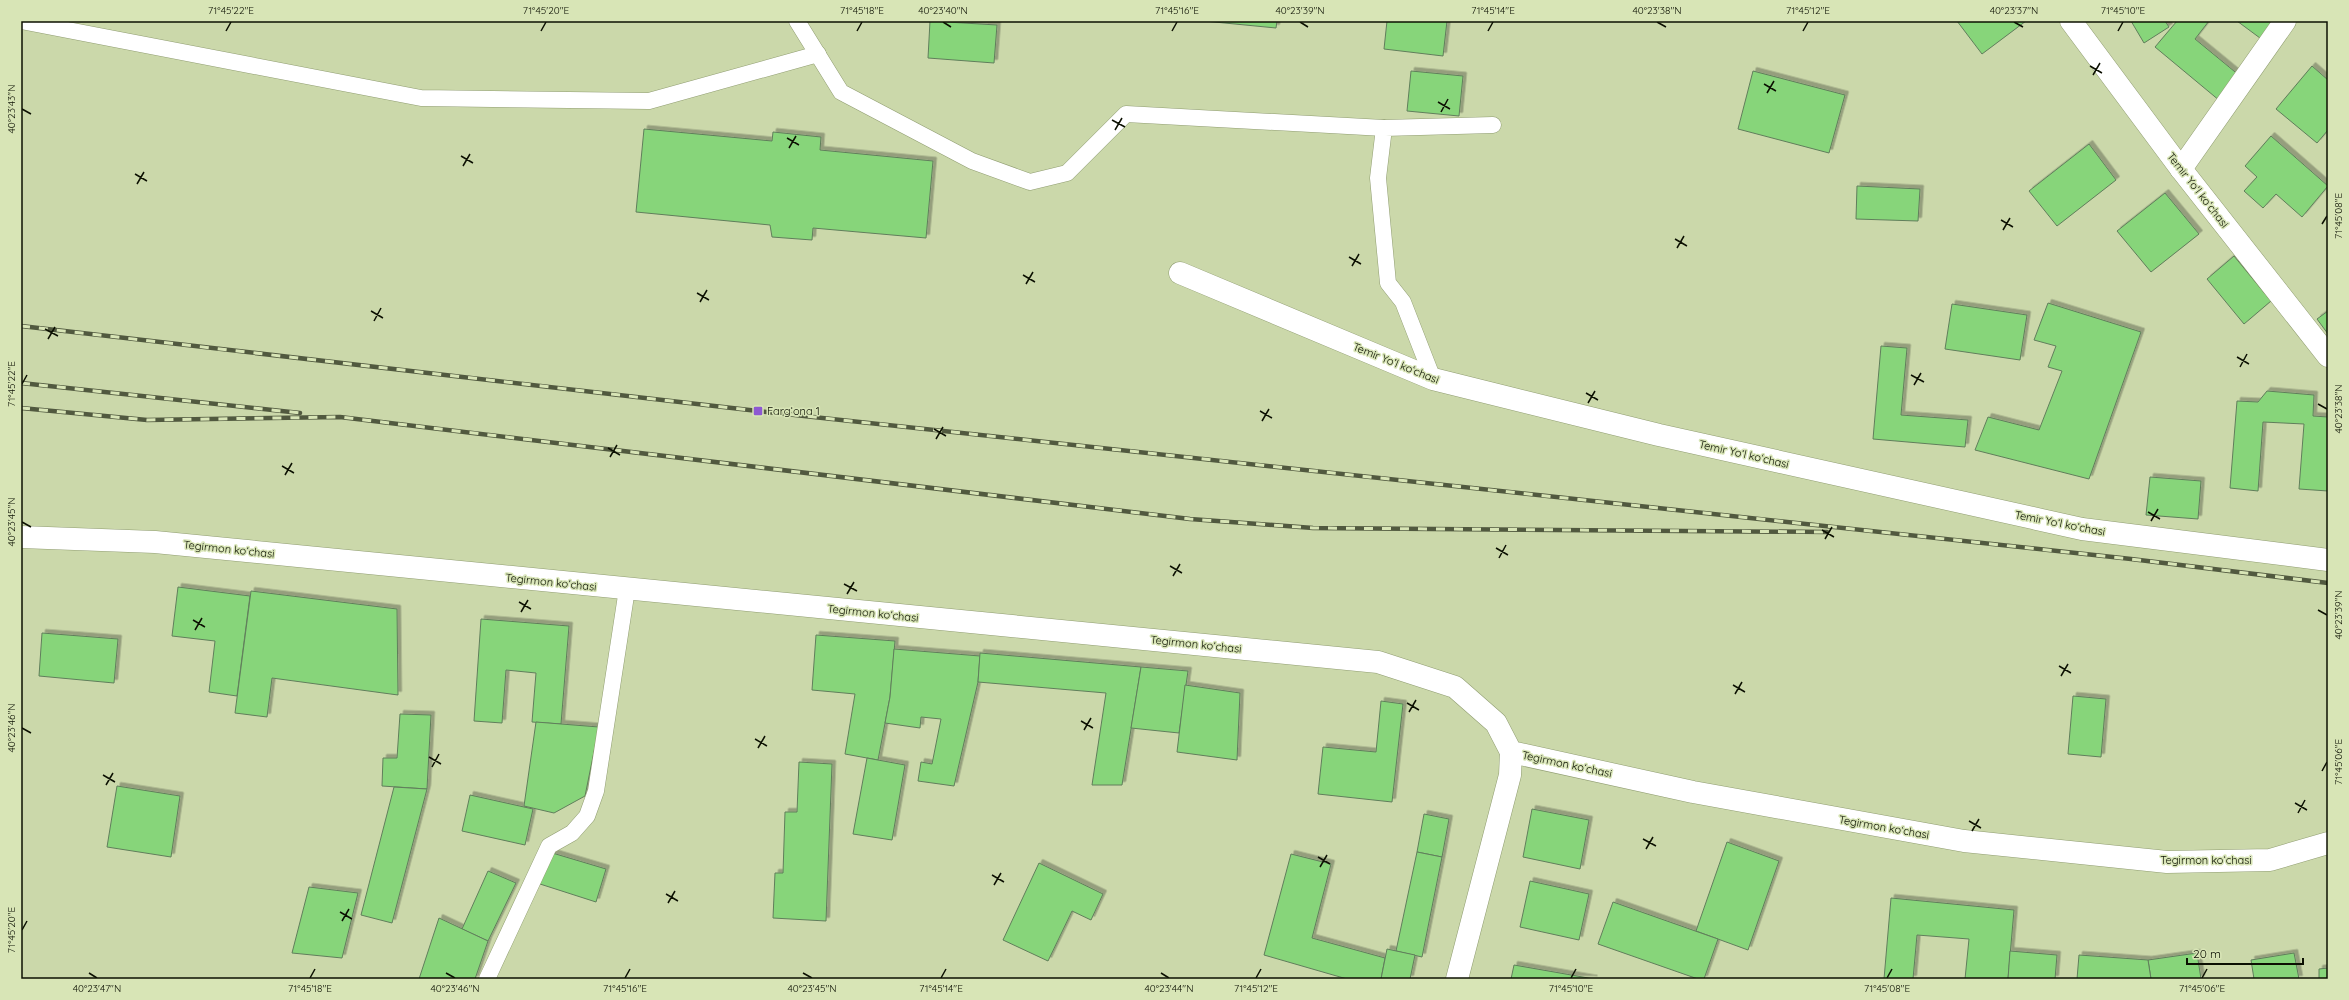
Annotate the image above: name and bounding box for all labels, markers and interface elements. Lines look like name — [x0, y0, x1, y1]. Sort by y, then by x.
text: 71°45'22"E — [208, 4, 254, 17]
text: 71°45'20"E — [523, 4, 569, 17]
text: 71°45'18"E — [840, 4, 884, 17]
text: 40°23'40"N — [918, 4, 968, 17]
text: 71°45'16"E — [1155, 4, 1199, 17]
text: 40°23'39"N — [1275, 4, 1325, 17]
text: 71°45'14"E — [1471, 4, 1515, 17]
text: 40°23'38"N — [1633, 4, 1682, 17]
text: 71°45'12"E — [1786, 4, 1830, 17]
text: 40°23'37"N — [1990, 4, 2038, 17]
text: 71°45'10"E — [2101, 4, 2146, 17]
text: 40°23'43"N — [5, 85, 18, 133]
street label: Temir Yoʻl koʻchasi — [2164, 150, 2232, 230]
text: 71°45'08"E — [2332, 193, 2345, 239]
street label: Temir Yoʻl koʻchasi — [1351, 339, 1441, 387]
text: 71°45'22"E — [5, 361, 18, 407]
text: 40°23'38"N — [2332, 385, 2345, 434]
place label: Farg‘ona 1 — [767, 404, 820, 418]
marker: Farg‘ona 1 — [752, 405, 764, 417]
street label: Temir Yoʻl koʻchasi — [1698, 437, 1790, 471]
text: 40°23'45"N — [5, 497, 18, 547]
street label: Temir Yoʻl koʻchasi — [2014, 507, 2106, 539]
street label: Tegirmon koʻchasi — [183, 537, 275, 561]
street label: Tegirmon koʻchasi — [505, 570, 597, 594]
text: 40°23'39"N — [2332, 590, 2345, 640]
street label: Tegirmon koʻchasi — [827, 601, 919, 625]
street label: Tegirmon koʻchasi — [1150, 632, 1242, 656]
text: 40°23'46"N — [5, 703, 18, 753]
text: 71°45'06"E — [2332, 739, 2345, 785]
street label: Tegirmon koʻchasi — [1521, 748, 1613, 780]
street label: Tegirmon koʻchasi — [1838, 812, 1930, 842]
street label: Tegirmon koʻchasi — [2160, 853, 2252, 867]
text: 71°45'20"E — [5, 907, 18, 953]
scale bar — [2187, 940, 2303, 966]
text: 20 m — [2193, 946, 2221, 961]
text: 40°23'47"N — [73, 982, 121, 995]
text: 71°45'18"E — [288, 982, 332, 995]
text: 40°23'46"N — [430, 982, 480, 995]
text: 71°45'16"E — [603, 982, 647, 995]
text: 40°23'45"N — [787, 982, 837, 995]
text: 71°45'14"E — [919, 982, 963, 995]
text: 40°23'44"N — [1145, 982, 1193, 995]
text: 71°45'12"E — [1234, 982, 1278, 995]
text: 71°45'10"E — [1549, 982, 1594, 995]
text: 71°45'08"E — [1864, 982, 1910, 995]
text: 71°45'06"E — [2179, 982, 2225, 995]

